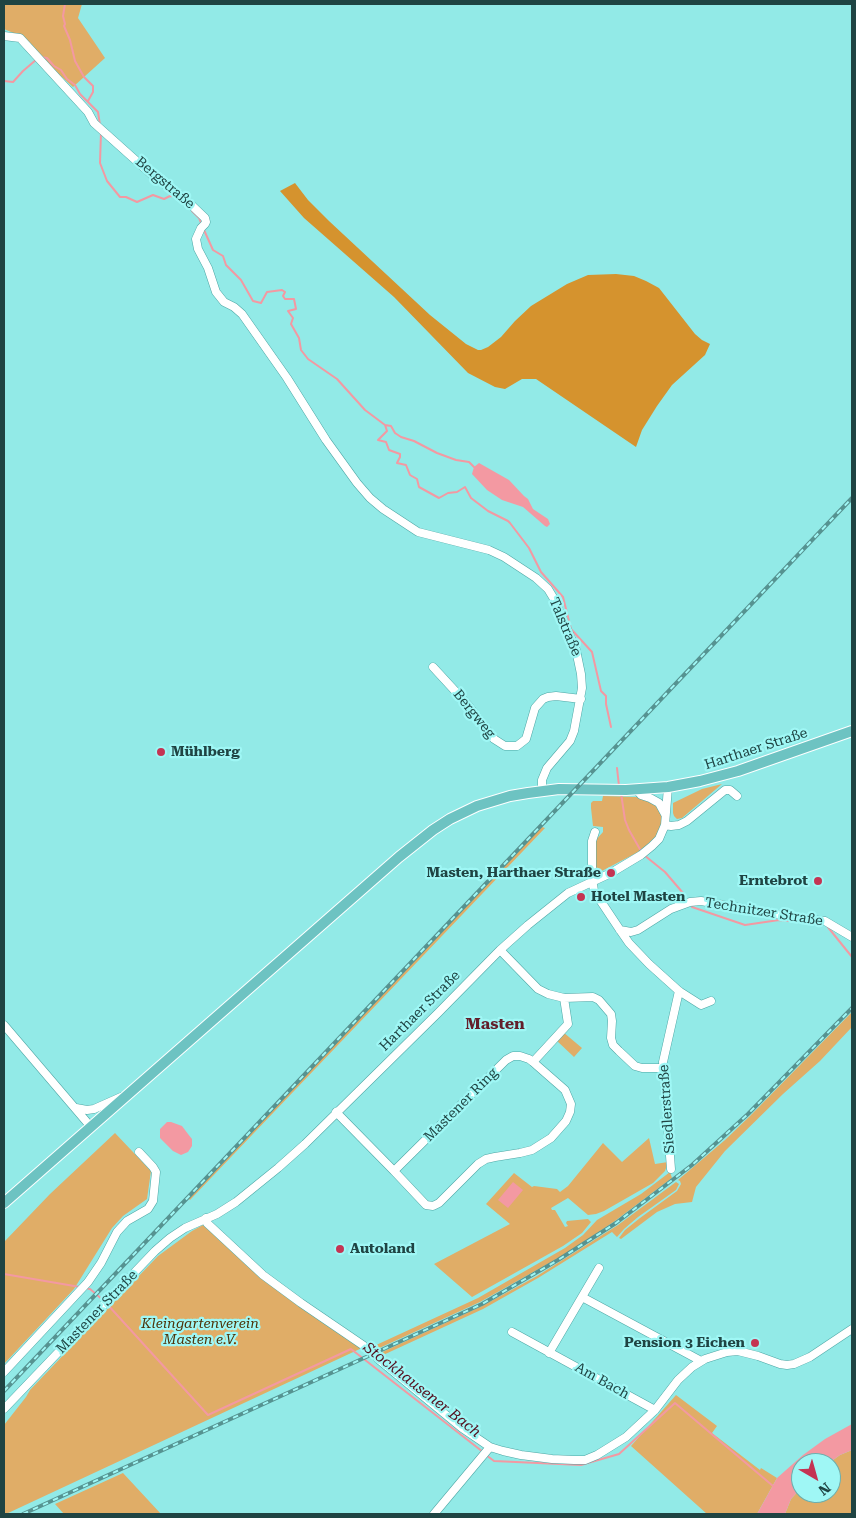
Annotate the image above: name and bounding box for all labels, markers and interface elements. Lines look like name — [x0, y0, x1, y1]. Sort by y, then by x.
street label: Bergstraße — [132, 153, 198, 213]
street label: Talstraße — [545, 595, 585, 659]
street label: Bergweg — [449, 686, 499, 742]
street label: Harthaer Straße — [702, 724, 810, 774]
place label: Mühlberg — [171, 744, 240, 760]
marker: Mühlberg — [155, 746, 167, 758]
place label: Masten, Harthaer Straße — [427, 865, 601, 881]
marker: Masten, Harthaer Straße — [605, 867, 617, 879]
place label: Erntebrot — [739, 873, 808, 889]
marker: Erntebrot — [812, 875, 824, 887]
place label: Hotel Masten — [591, 889, 685, 905]
marker: Hotel Masten — [575, 891, 587, 903]
street label: Technitzer Straße — [704, 894, 824, 930]
street label: Harthaer Straße — [376, 967, 464, 1055]
district label: Masten — [465, 1014, 525, 1034]
street label: Siedlerstraße — [656, 1064, 678, 1154]
street label: Mastener Ring — [421, 1065, 501, 1145]
place label: Autoland — [350, 1241, 415, 1257]
marker: Autoland — [334, 1243, 346, 1255]
street label: Mastener Straße — [53, 1267, 141, 1357]
park label: Kleingartenverein Masten e.V. — [141, 1316, 259, 1348]
place label: Pension 3 Eichen — [624, 1335, 745, 1351]
marker: Pension 3 Eichen — [749, 1337, 761, 1349]
water label: Stockhausener Bach — [360, 1339, 484, 1441]
street label: Am Bach — [572, 1359, 632, 1403]
north arrow — [791, 1453, 841, 1503]
text: N — [815, 1479, 834, 1499]

